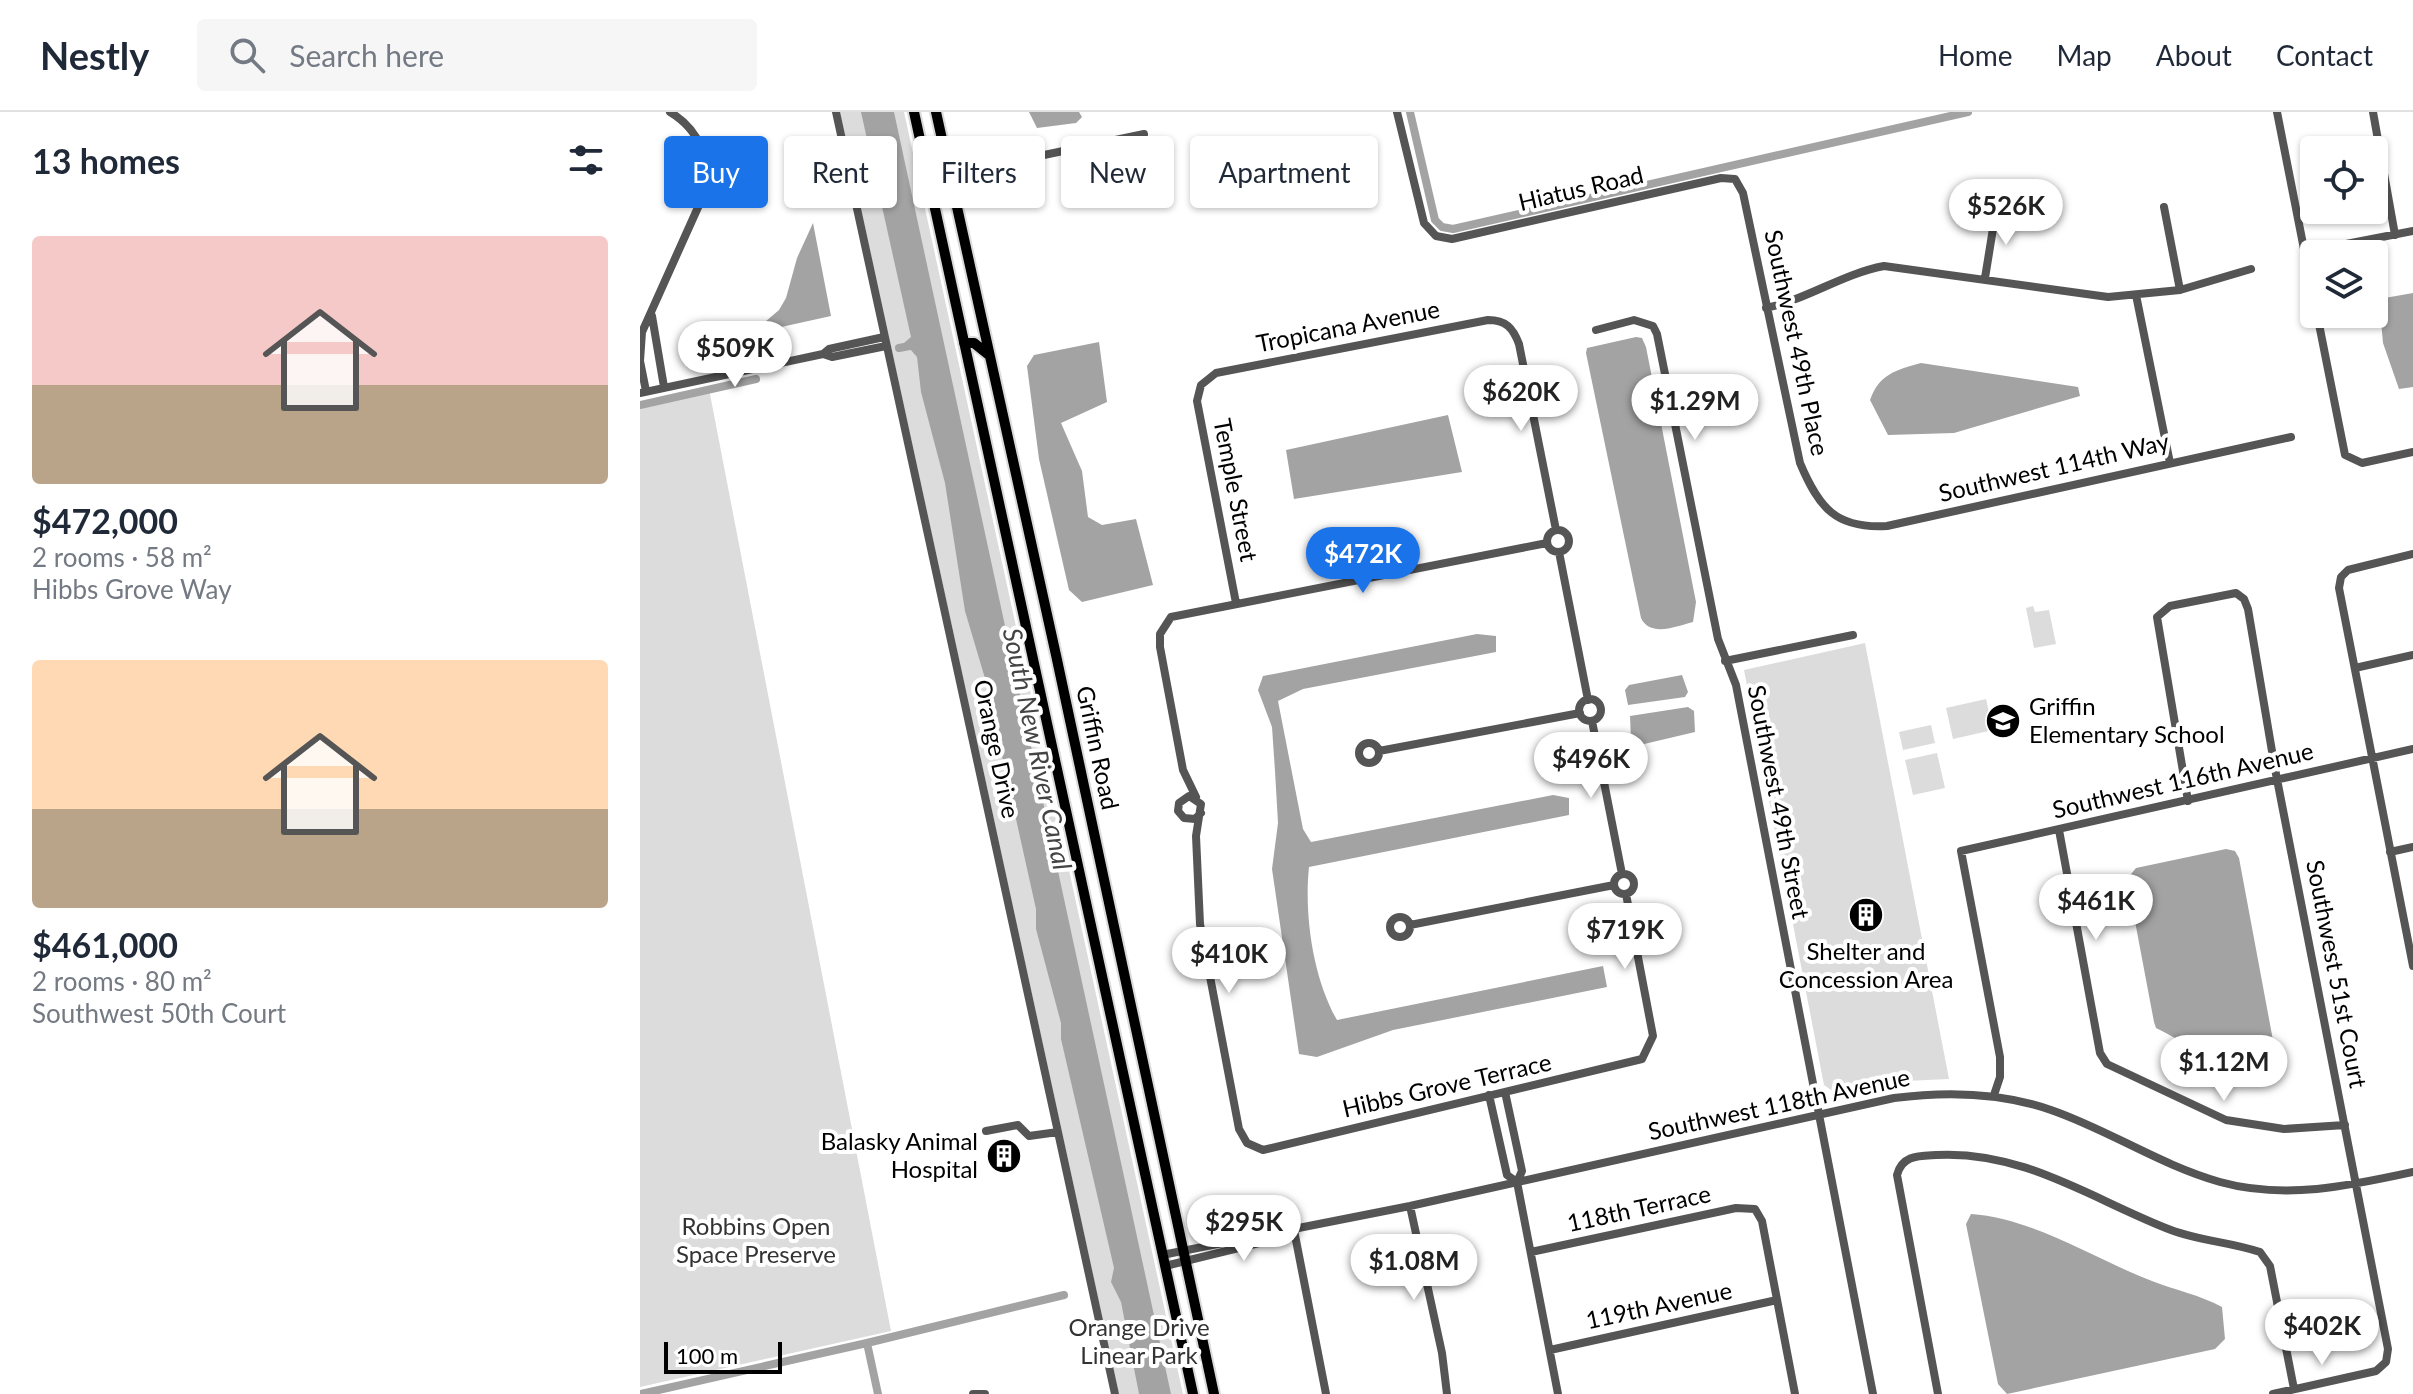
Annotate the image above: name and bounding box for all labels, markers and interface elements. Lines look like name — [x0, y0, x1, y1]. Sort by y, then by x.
search box — [197, 19, 757, 91]
text: Nestly — [40, 32, 149, 78]
icon: search — [225, 33, 269, 77]
text: Search here — [289, 37, 444, 73]
text: Home — [1938, 38, 2013, 72]
text: Map — [2057, 38, 2112, 72]
text: About — [2156, 38, 2232, 72]
text: Contact — [2276, 38, 2373, 72]
chip: Buy — [664, 136, 768, 208]
chip: Rent — [784, 136, 897, 208]
chip: Filters — [913, 136, 1045, 208]
chip: New — [1061, 136, 1174, 208]
chip: Apartment — [1190, 136, 1378, 208]
map controls — [2300, 136, 2388, 328]
button: locate — [2300, 136, 2388, 224]
icon: filters — [564, 138, 608, 182]
text: 13 homes — [32, 140, 180, 181]
street label: Hiatus Road — [1515, 159, 1646, 216]
pin: $526K — [1950, 179, 2062, 247]
text: $526K — [1967, 189, 2045, 221]
street label: Southwest 49th Place — [1759, 227, 1836, 458]
button: layers — [2300, 240, 2388, 328]
icon: home — [248, 288, 392, 432]
street label: Tropicana Avenue — [1254, 294, 1442, 358]
pin: $509K — [679, 321, 791, 389]
text: $509K — [696, 331, 774, 363]
pin: $620K — [1465, 365, 1577, 433]
pin: $1.29M — [1630, 374, 1760, 442]
text: $620K — [1482, 375, 1560, 407]
text: $1.29M — [1649, 384, 1741, 416]
street label: Temple Street — [1208, 416, 1265, 564]
street label: Southwest 114th Way — [1936, 426, 2172, 507]
text: $472,000 — [32, 500, 178, 541]
pin: $472K — [1307, 527, 1419, 595]
text: $472K — [1324, 537, 1402, 569]
text: 2 rooms · 58 m² — [32, 541, 212, 573]
text: Hibbs Grove Way — [32, 573, 232, 605]
water label: South New River Canal — [997, 625, 1079, 873]
street label: Orange Drive — [969, 677, 1026, 821]
street label: Southwest 49th Street — [1743, 682, 1816, 921]
street label: Griffin Road — [1071, 683, 1126, 812]
place label: Griffin Elementary School — [2029, 691, 2225, 748]
school or university icon: Griffin Elementary School — [1984, 702, 2022, 740]
icon: home — [248, 712, 392, 856]
pin: $496K — [1535, 732, 1647, 800]
street label: Southwest 116th Avenue — [2049, 735, 2316, 824]
text: $496K — [1552, 742, 1630, 774]
street label: Southwest 51st Court — [2301, 857, 2374, 1090]
pin: $461K — [2040, 874, 2152, 942]
text: $461K — [2057, 884, 2135, 916]
building icon: Shelter and Concession Area — [1847, 896, 1885, 934]
pin: $719K — [1569, 903, 1681, 971]
text: $719K — [1586, 913, 1664, 945]
text: $461,000 — [32, 924, 178, 965]
pin: $410K — [1173, 927, 1285, 995]
place label: Shelter and Concession Area — [1779, 936, 1953, 993]
text: $410K — [1190, 937, 1268, 969]
text: 2 rooms · 80 m² — [32, 965, 212, 997]
text: Southwest 50th Court — [32, 997, 286, 1029]
pin: $1.12M — [2159, 1035, 2289, 1103]
text: $1.12M — [2178, 1045, 2270, 1077]
street label: Hibbs Grove Terrace — [1339, 1046, 1554, 1123]
street label: Southwest 118th Avenue — [1645, 1062, 1912, 1145]
place label: Balasky Animal Hospital — [821, 1126, 978, 1183]
building icon: Balasky Animal Hospital — [985, 1137, 1023, 1175]
street label: 118th Terrace — [1564, 1178, 1713, 1237]
pin: $295K — [1188, 1195, 1300, 1263]
text: $295K — [1205, 1205, 1283, 1237]
park label: Robbins Open Space Preserve — [676, 1211, 836, 1268]
pin: $1.08M — [1349, 1234, 1479, 1302]
text: $1.08M — [1368, 1244, 1460, 1276]
street label: 119th Avenue — [1583, 1275, 1734, 1334]
pin: $402K — [2266, 1299, 2378, 1367]
text: $402K — [2283, 1309, 2361, 1341]
park label: Orange Drive Linear Park — [1068, 1312, 1210, 1369]
scale bar — [664, 1338, 782, 1374]
text: 100 m — [676, 1342, 738, 1369]

